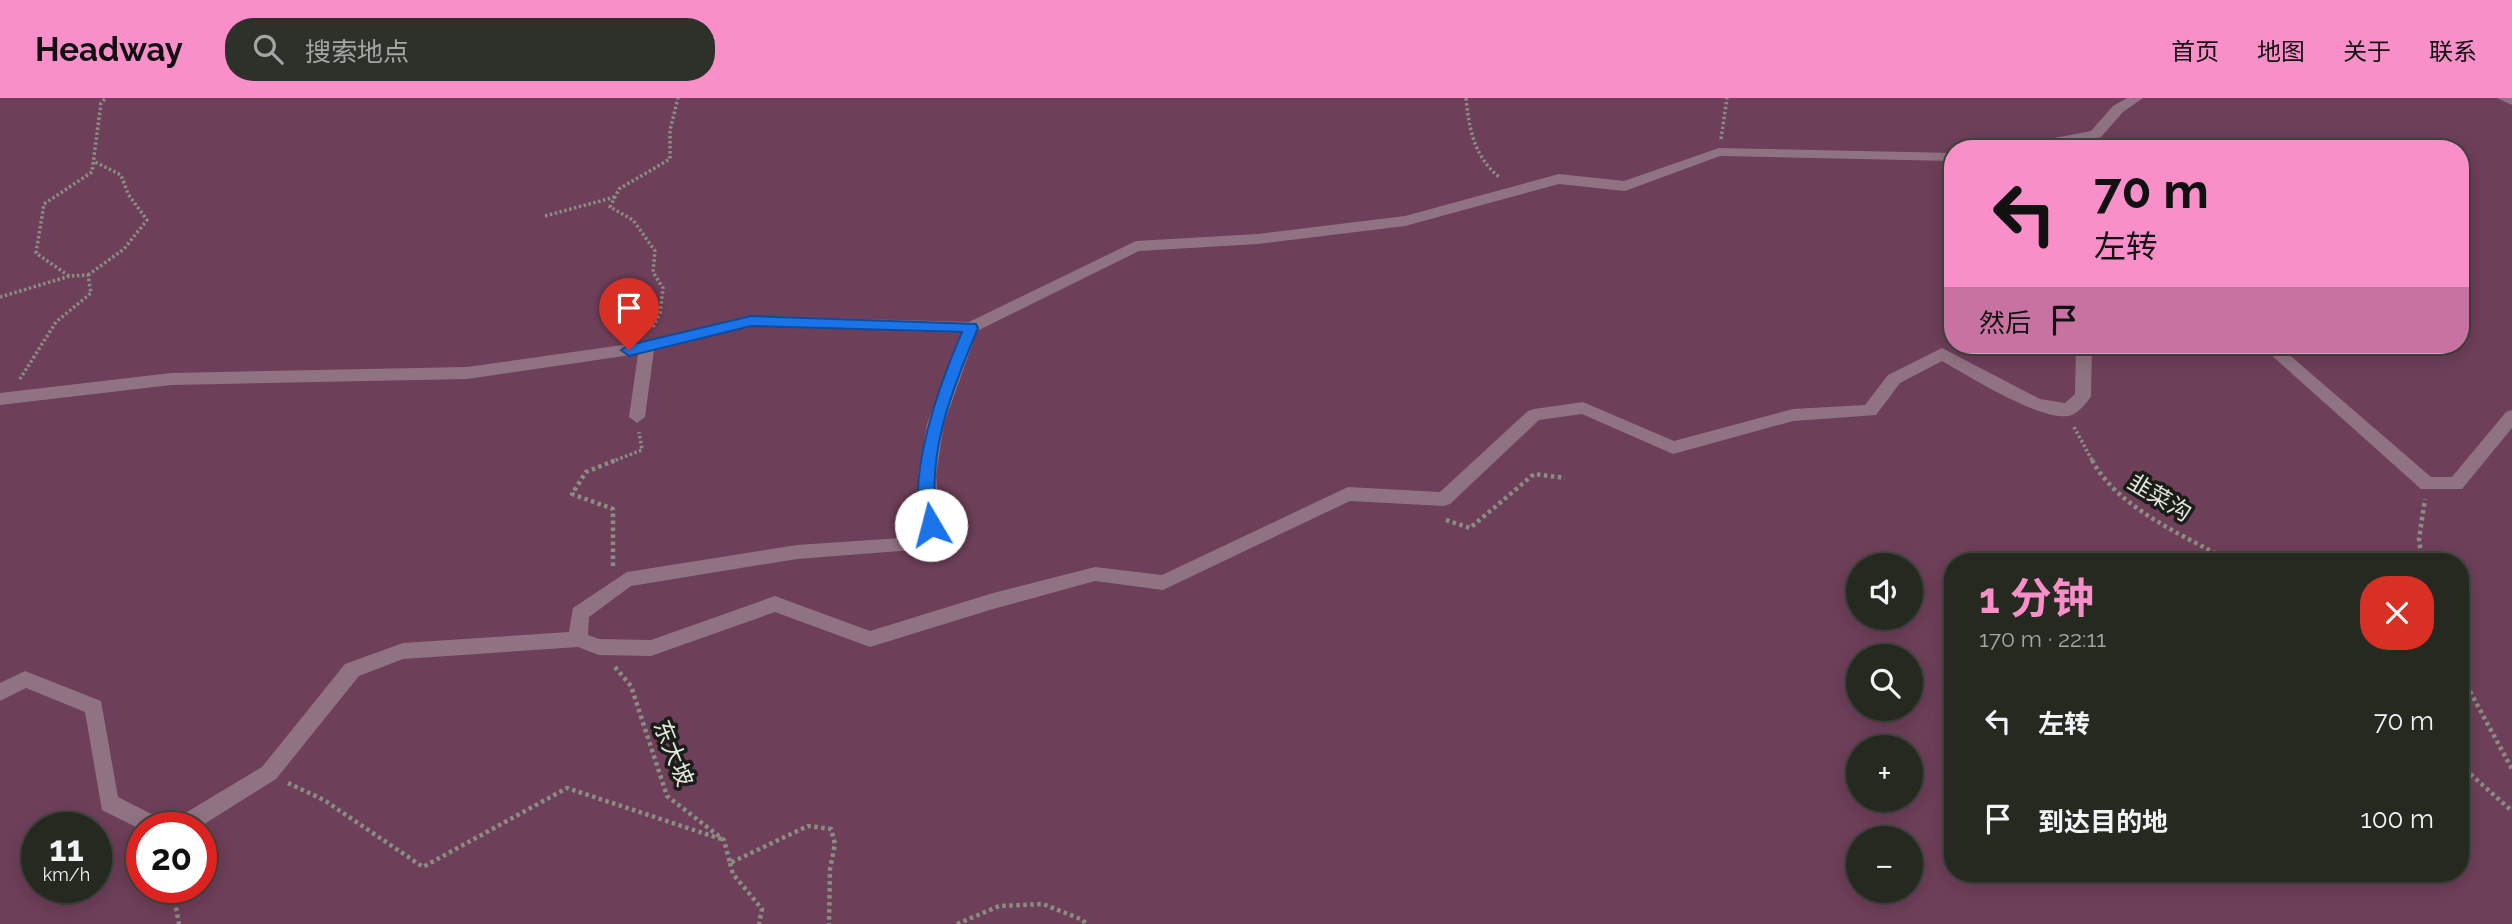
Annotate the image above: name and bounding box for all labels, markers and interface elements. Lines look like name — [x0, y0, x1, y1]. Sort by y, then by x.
search box — [225, 18, 715, 81]
text: Headway — [35, 30, 183, 69]
icon: search — [249, 30, 287, 68]
text: 搜索地点 — [305, 37, 409, 67]
text: 首页 — [2171, 37, 2219, 66]
text: 地图 — [2257, 37, 2305, 66]
text: 关于 — [2343, 37, 2391, 66]
text: 联系 — [2429, 37, 2477, 66]
text: 70 m — [2094, 162, 2209, 219]
icon: left — [1979, 168, 2070, 259]
text: 左转 — [2094, 228, 2158, 265]
pin — [599, 278, 659, 350]
icon: arrive — [610, 289, 648, 327]
icon: arrive — [2045, 301, 2083, 339]
text: 然后 — [1979, 308, 2031, 338]
street label: 韭菜沟 — [2123, 468, 2197, 526]
position arrow — [894, 488, 968, 562]
map controls — [1846, 553, 1923, 903]
button: sound — [1846, 553, 1923, 630]
text: 1 分钟 — [1979, 574, 2094, 623]
button: close — [2360, 576, 2434, 650]
text: 170 m · 22:11 — [1979, 625, 2106, 652]
button: search — [1846, 644, 1923, 721]
icon: left — [1979, 702, 2017, 740]
text: 70 m — [2374, 706, 2434, 736]
text: 左转 — [2038, 709, 2090, 739]
street label: 东大坡 — [649, 716, 699, 790]
button: + — [1846, 735, 1923, 812]
icon: arrive — [1979, 800, 2017, 838]
text: 100 m — [2361, 804, 2434, 834]
text: 到达目的地 — [2038, 807, 2168, 837]
speed limit sign: 20 — [126, 812, 217, 903]
button: − — [1846, 826, 1923, 903]
text: 11 — [49, 828, 84, 869]
text: km/h — [43, 864, 90, 885]

